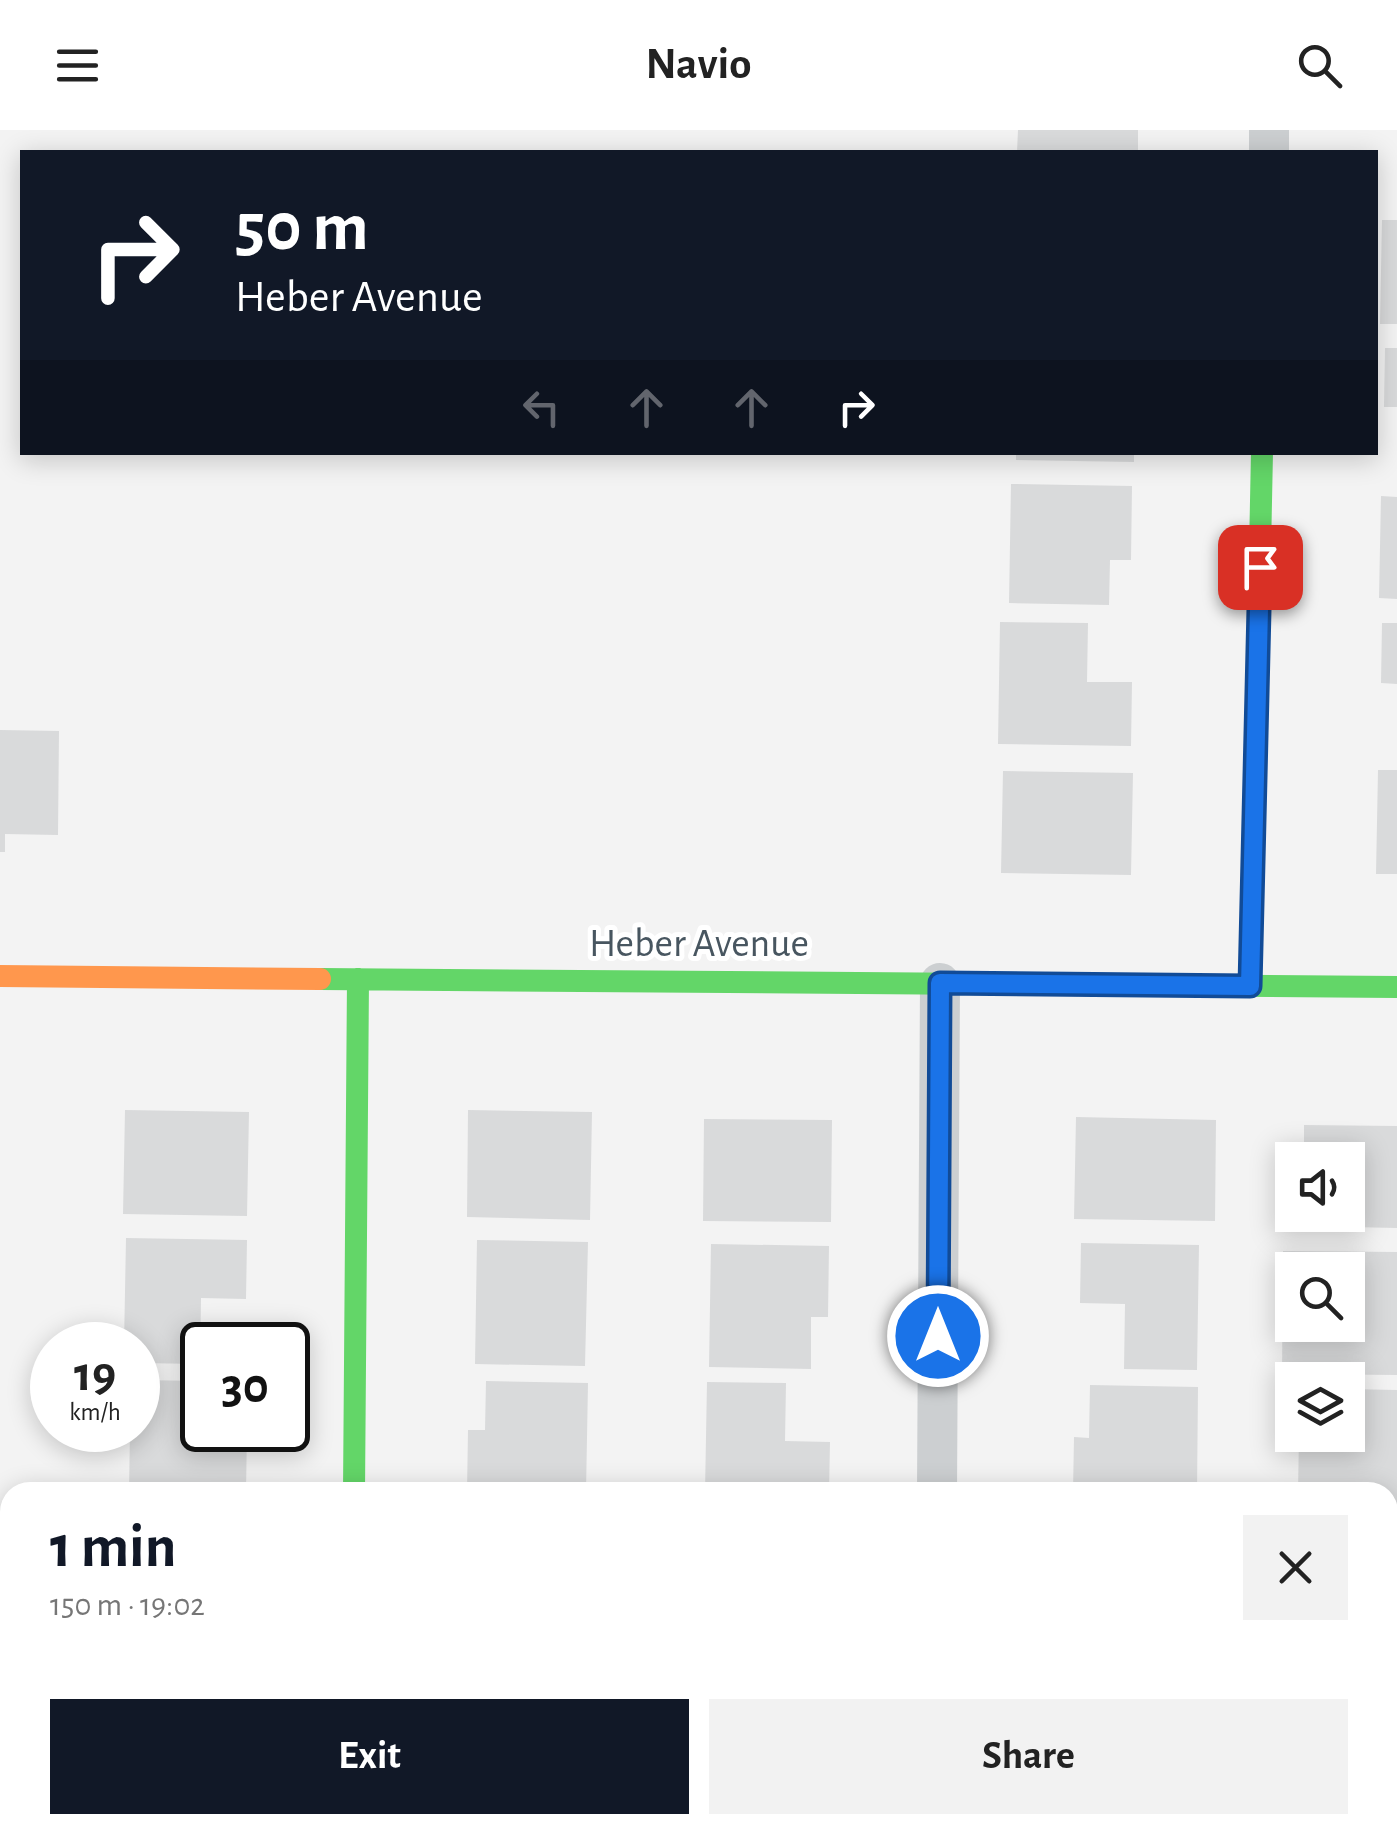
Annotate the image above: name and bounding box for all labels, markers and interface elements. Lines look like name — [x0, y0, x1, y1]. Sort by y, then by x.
icon: menu — [50, 38, 105, 93]
icon: search — [1292, 38, 1347, 93]
text: Navio — [646, 42, 751, 87]
icon: right — [70, 190, 200, 320]
text: 50 m — [235, 193, 369, 263]
text: Heber Avenue — [235, 275, 483, 320]
icon: left — [514, 380, 569, 435]
icon: ahead — [619, 380, 674, 435]
icon: ahead — [724, 380, 779, 435]
icon: right — [829, 380, 884, 435]
pin — [1218, 525, 1303, 610]
icon: arrive — [1233, 540, 1288, 595]
street label: Heber Avenue — [589, 924, 809, 964]
map controls — [1275, 1142, 1365, 1452]
button: sound — [1275, 1142, 1365, 1232]
button: search — [1275, 1252, 1365, 1342]
position arrow — [886, 1284, 990, 1388]
speed limit sign: 30 — [180, 1322, 310, 1452]
text: 19 — [74, 1350, 116, 1400]
button: layers — [1275, 1362, 1365, 1452]
text: km/h — [69, 1400, 121, 1425]
button: close — [1243, 1515, 1348, 1620]
text: 1 min — [50, 1518, 176, 1578]
text: 150 m · 19:02 — [50, 1589, 205, 1621]
button: Exit — [50, 1699, 689, 1814]
button: Share — [709, 1699, 1348, 1814]

